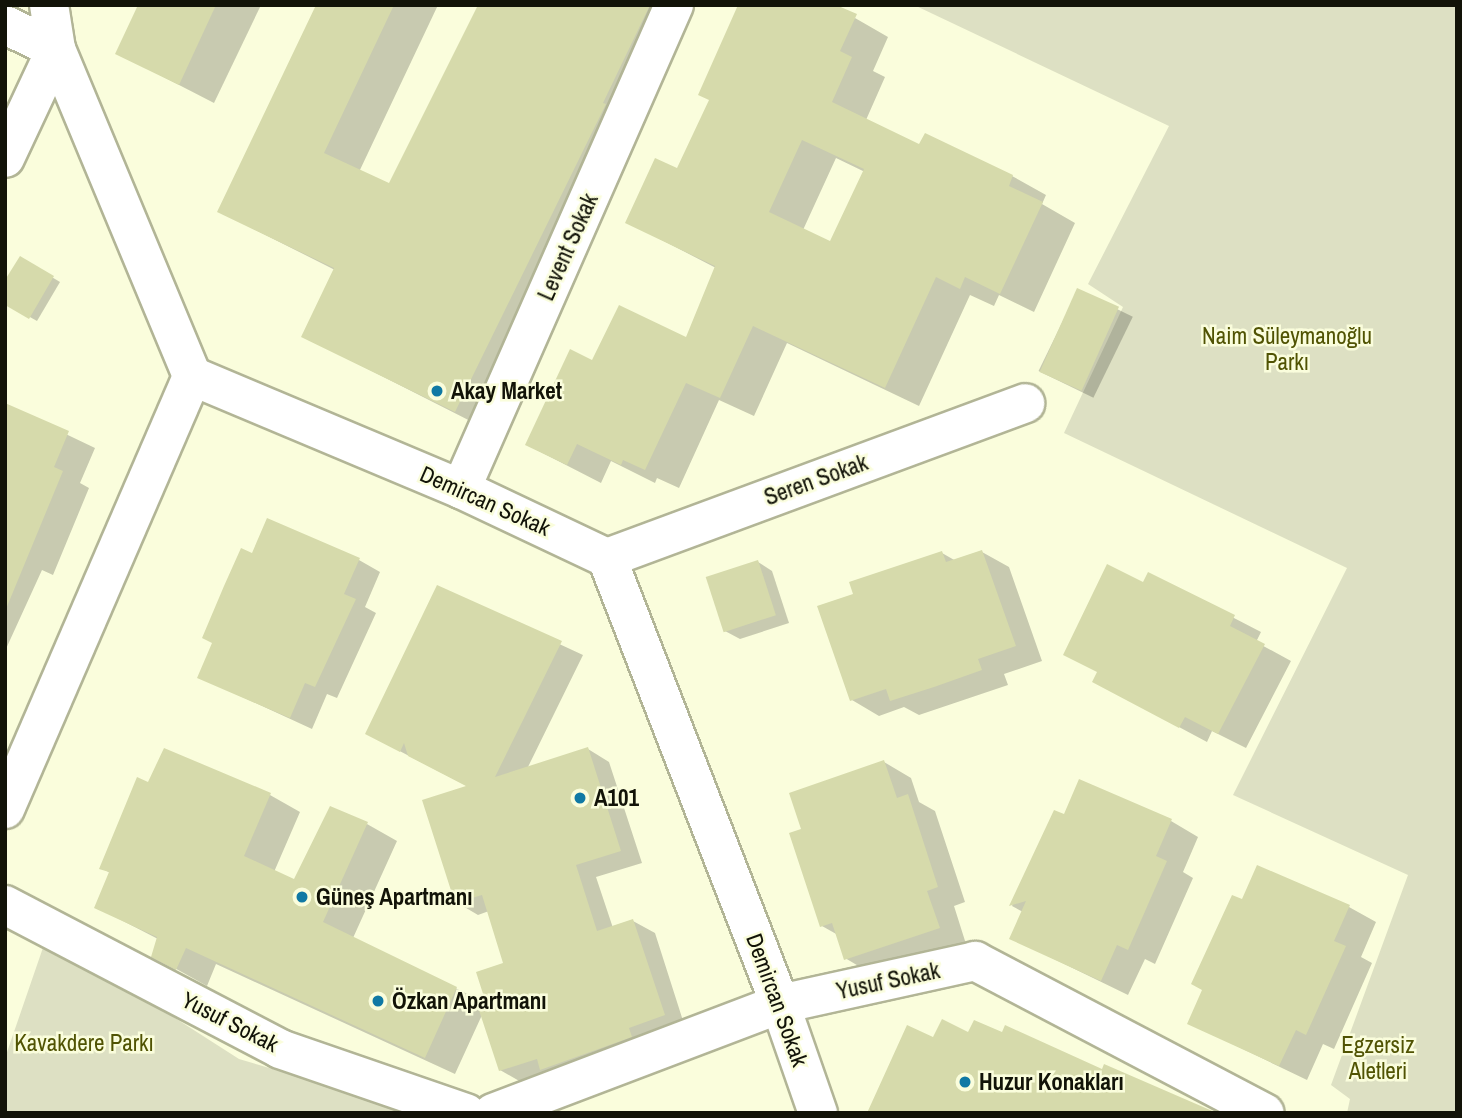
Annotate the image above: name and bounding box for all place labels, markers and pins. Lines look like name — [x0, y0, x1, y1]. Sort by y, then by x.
place label: Akay Market — [451, 377, 562, 405]
marker: Akay Market — [429, 383, 445, 399]
place label: A101 — [594, 784, 639, 812]
marker: A101 — [572, 790, 588, 806]
place label: Güneş Apartmanı — [316, 883, 473, 911]
marker: Güneş Apartmanı — [294, 889, 310, 905]
place label: Özkan Apartmanı — [392, 987, 547, 1015]
marker: Özkan Apartmanı — [370, 993, 386, 1009]
place label: Huzur Konakları — [979, 1068, 1124, 1096]
marker: Huzur Konakları — [957, 1074, 973, 1090]

